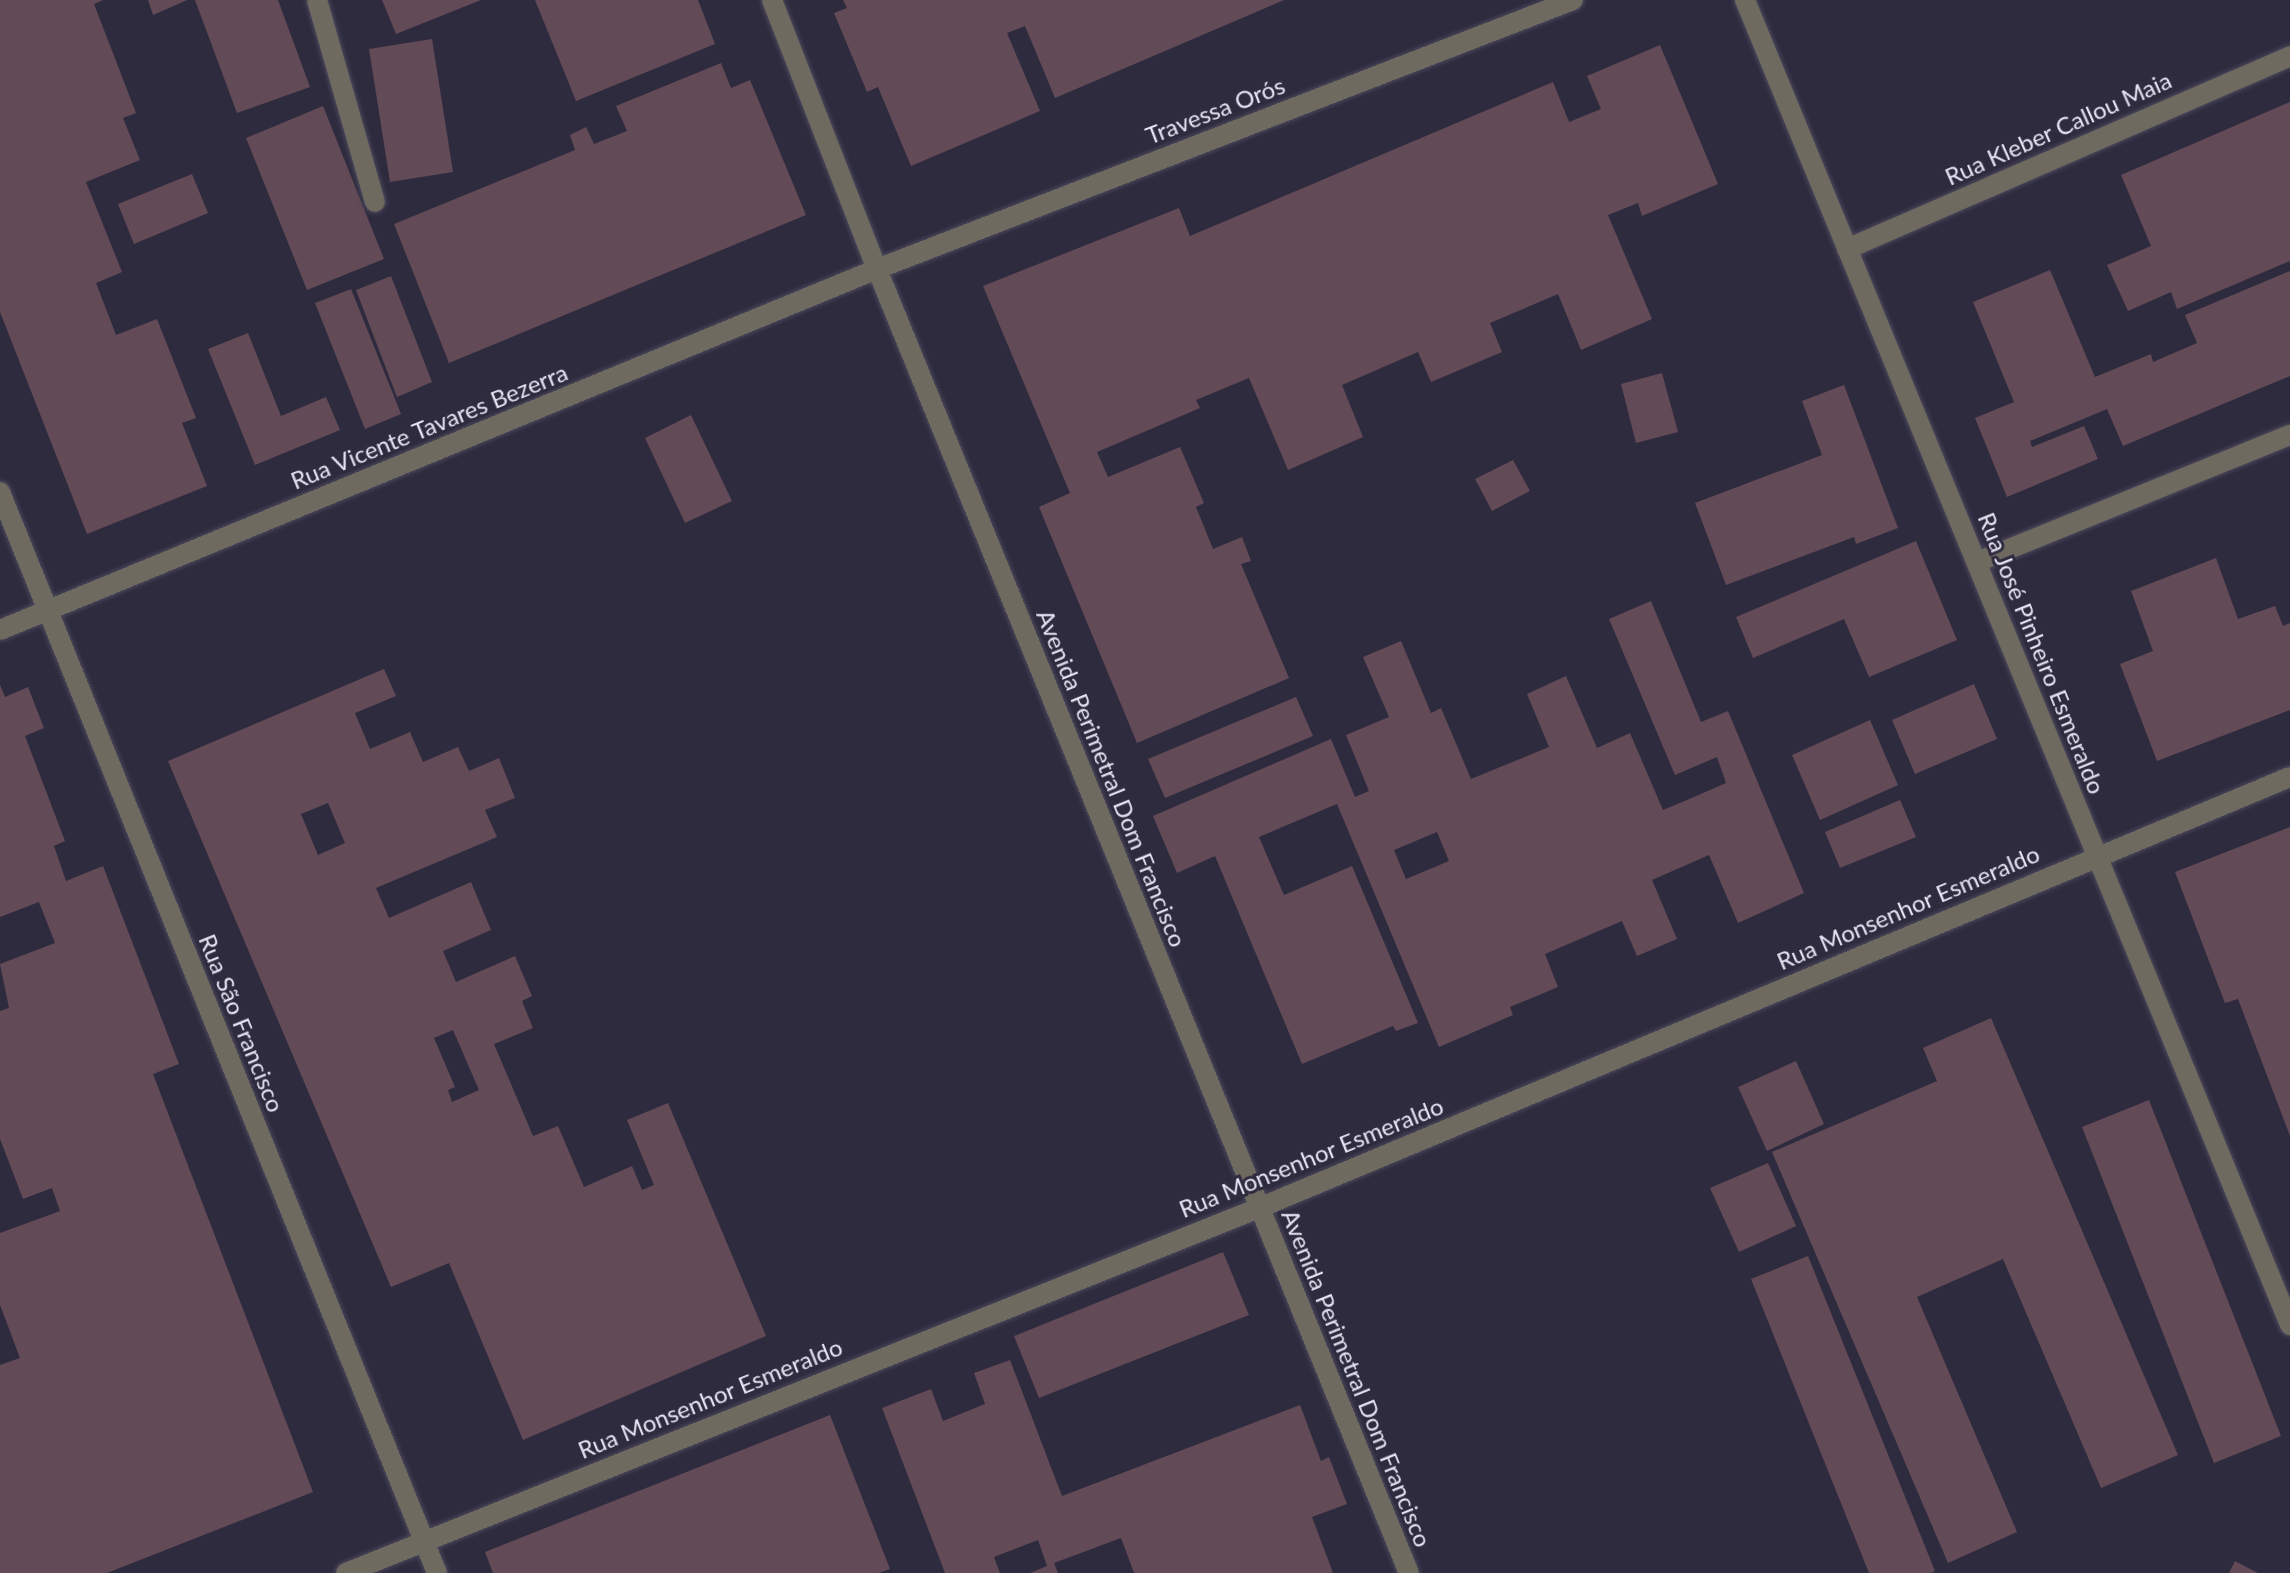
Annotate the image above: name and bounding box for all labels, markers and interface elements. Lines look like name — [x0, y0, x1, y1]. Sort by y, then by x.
street label: Rua Kleber Callou Maia — [1940, 65, 2176, 191]
street label: Travessa Orós — [1141, 70, 1289, 150]
street label: Rua Vicente Tavares Bezerra — [286, 357, 572, 495]
street label: Rua José Pinheiro Esmeraldo — [1972, 508, 2112, 798]
street label: Avenida Perimetral Dom Francisco — [1031, 605, 1193, 951]
street label: Rua Monsenhor Esmeraldo — [1772, 838, 2044, 976]
street label: Rua São Francisco — [193, 930, 291, 1116]
street label: Rua Monsenhor Esmeraldo — [1174, 1091, 1448, 1223]
street label: Avenida Perimetral Dom Francisco — [1276, 1205, 1438, 1551]
street label: Rua Monsenhor Esmeraldo — [573, 1332, 847, 1464]

